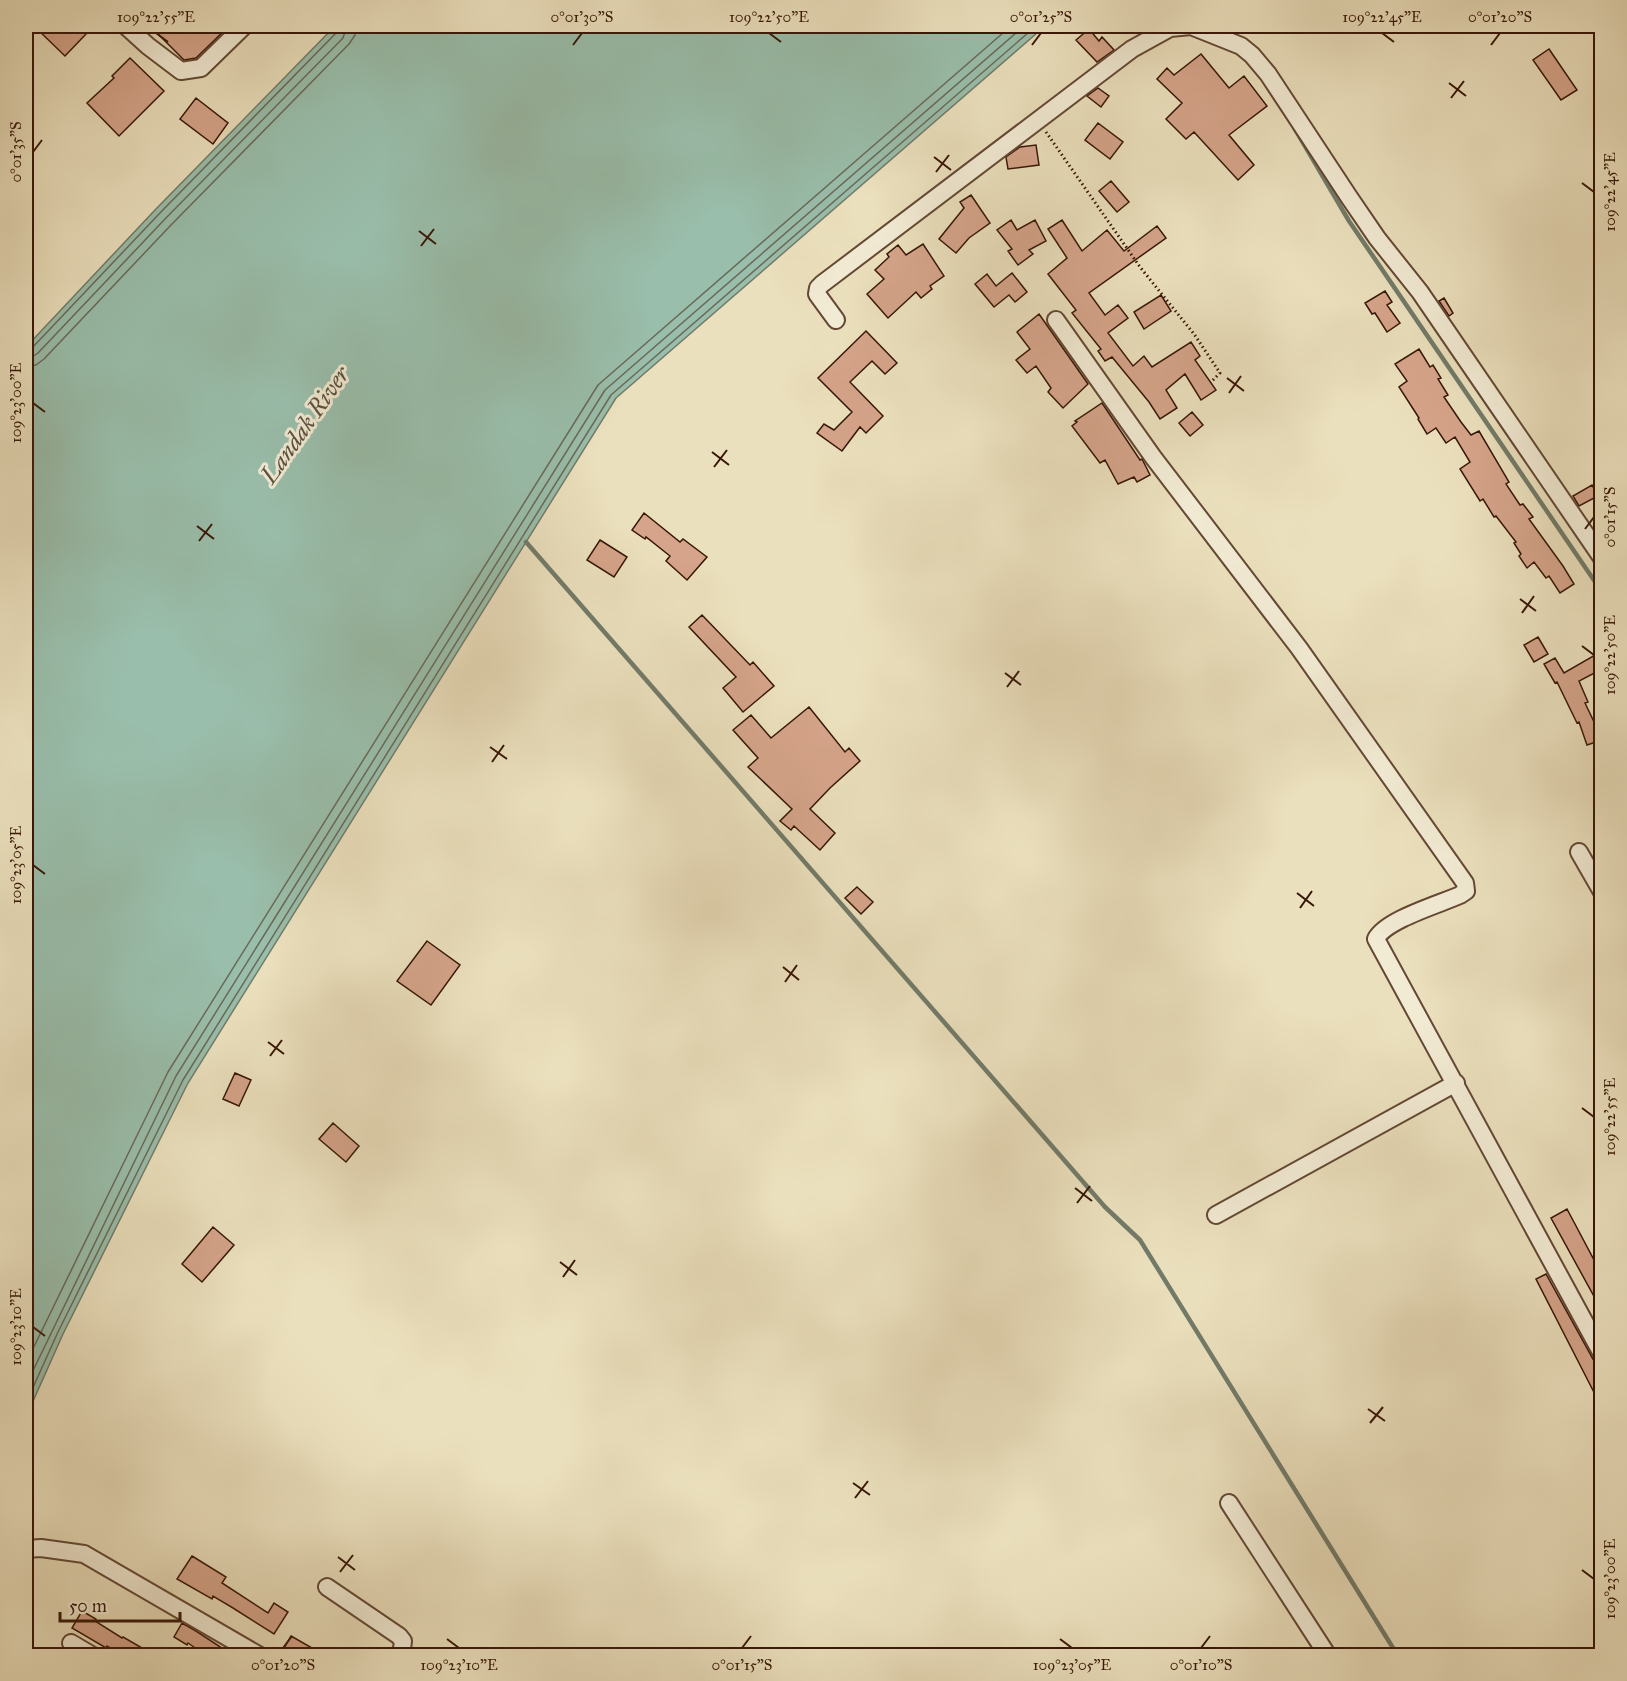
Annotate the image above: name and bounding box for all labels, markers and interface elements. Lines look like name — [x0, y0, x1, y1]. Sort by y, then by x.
text: 109°22'55"E — [117, 8, 195, 26]
text: 0°01'30"S — [551, 8, 613, 26]
text: 109°22'50"E — [729, 8, 809, 26]
text: 0°01'25"S — [1010, 8, 1072, 26]
text: 109°22'45"E — [1342, 8, 1422, 26]
text: 0°01'20"S — [1468, 8, 1532, 26]
text: 0°01'35"S — [7, 121, 25, 183]
text: 109°22'45"E — [1601, 152, 1619, 232]
water label: Landak River — [253, 359, 357, 490]
text: 109°23'00"E — [7, 363, 25, 443]
text: 0°01'15"S — [1601, 487, 1619, 547]
text: 109°22'50"E — [1601, 615, 1619, 695]
text: 109°23'05"E — [7, 825, 25, 904]
text: 109°22'55"E — [1601, 1078, 1619, 1156]
text: 109°23'10"E — [7, 1288, 25, 1366]
text: 109°23'00"E — [1601, 1539, 1619, 1619]
scale bar — [60, 1585, 180, 1623]
text: 50 m — [69, 1595, 107, 1617]
text: 0°01'20"S — [251, 1656, 315, 1674]
text: 109°23'10"E — [420, 1656, 498, 1674]
text: 0°01'15"S — [712, 1656, 772, 1674]
text: 109°23'05"E — [1033, 1656, 1112, 1674]
text: 0°01'10"S — [1170, 1656, 1232, 1674]

